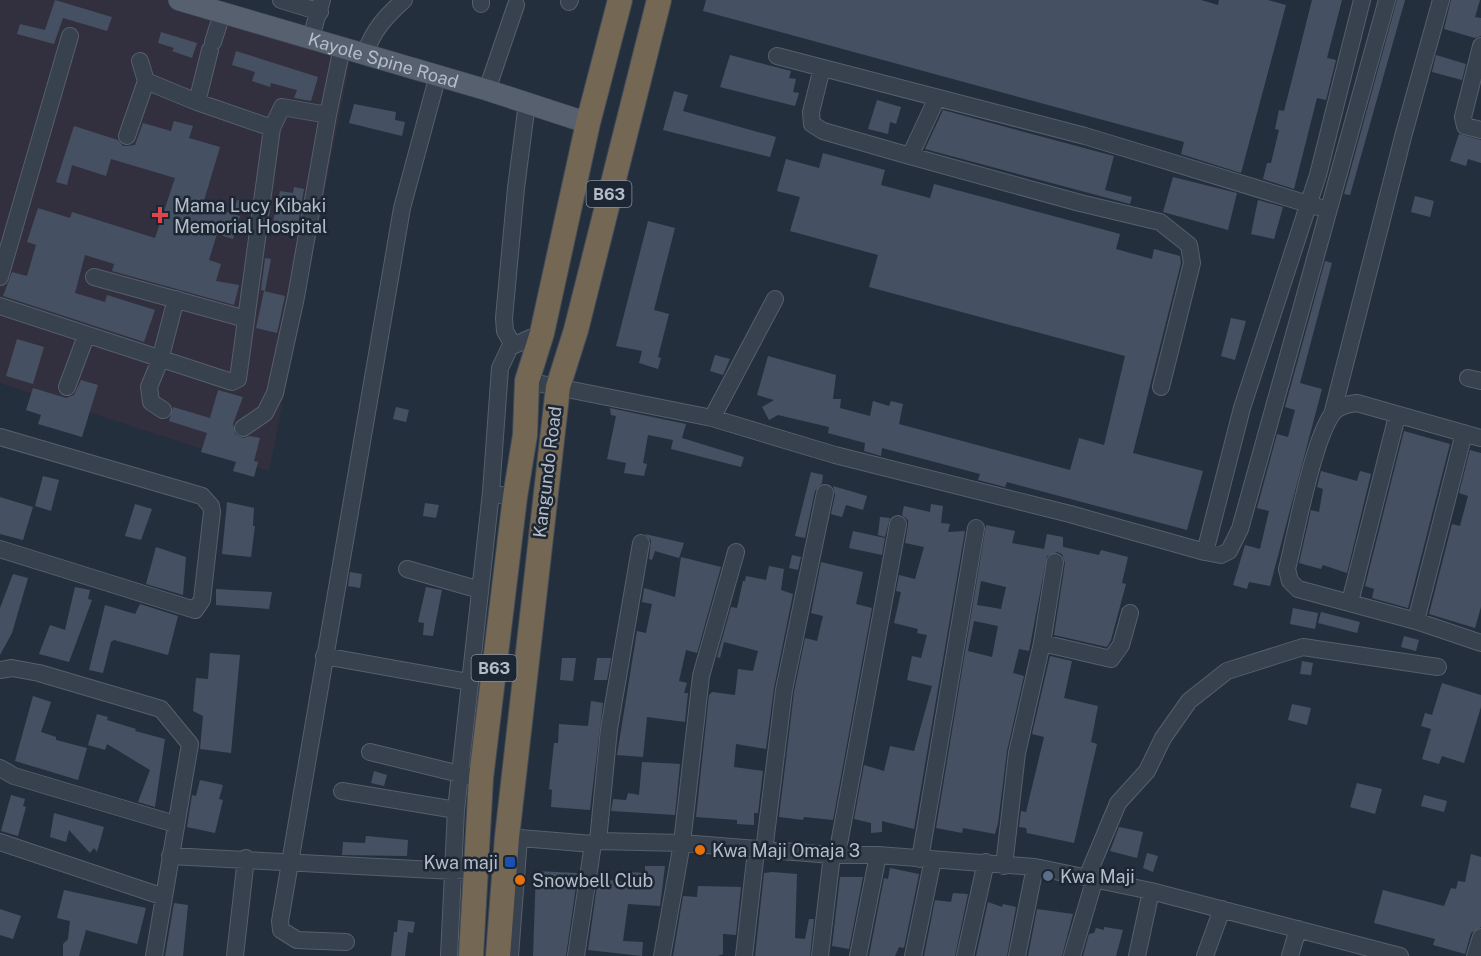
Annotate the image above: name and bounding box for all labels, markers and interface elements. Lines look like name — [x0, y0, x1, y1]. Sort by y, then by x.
street label: Kayole Spine Road — [306, 28, 461, 92]
road number: B63 — [586, 181, 632, 207]
place label: Mama Lucy Kibaki Memorial Hospital — [174, 195, 327, 237]
marker: Mama Lucy Kibaki Memorial Hospital — [151, 206, 169, 224]
street label: Kangundo Road — [529, 405, 565, 539]
road number: B63 — [472, 655, 516, 681]
place label: Kwa Maji Omaja 3 — [712, 840, 860, 861]
marker: Kwa Maji Omaja 3 — [693, 843, 707, 857]
place label: Kwa maji — [424, 852, 498, 873]
marker: Kwa maji — [503, 855, 517, 869]
place label: Kwa Maji — [1060, 866, 1135, 887]
marker: Kwa Maji — [1041, 869, 1055, 883]
place label: Snowbell Club — [532, 870, 653, 891]
marker: Snowbell Club — [513, 873, 527, 887]

